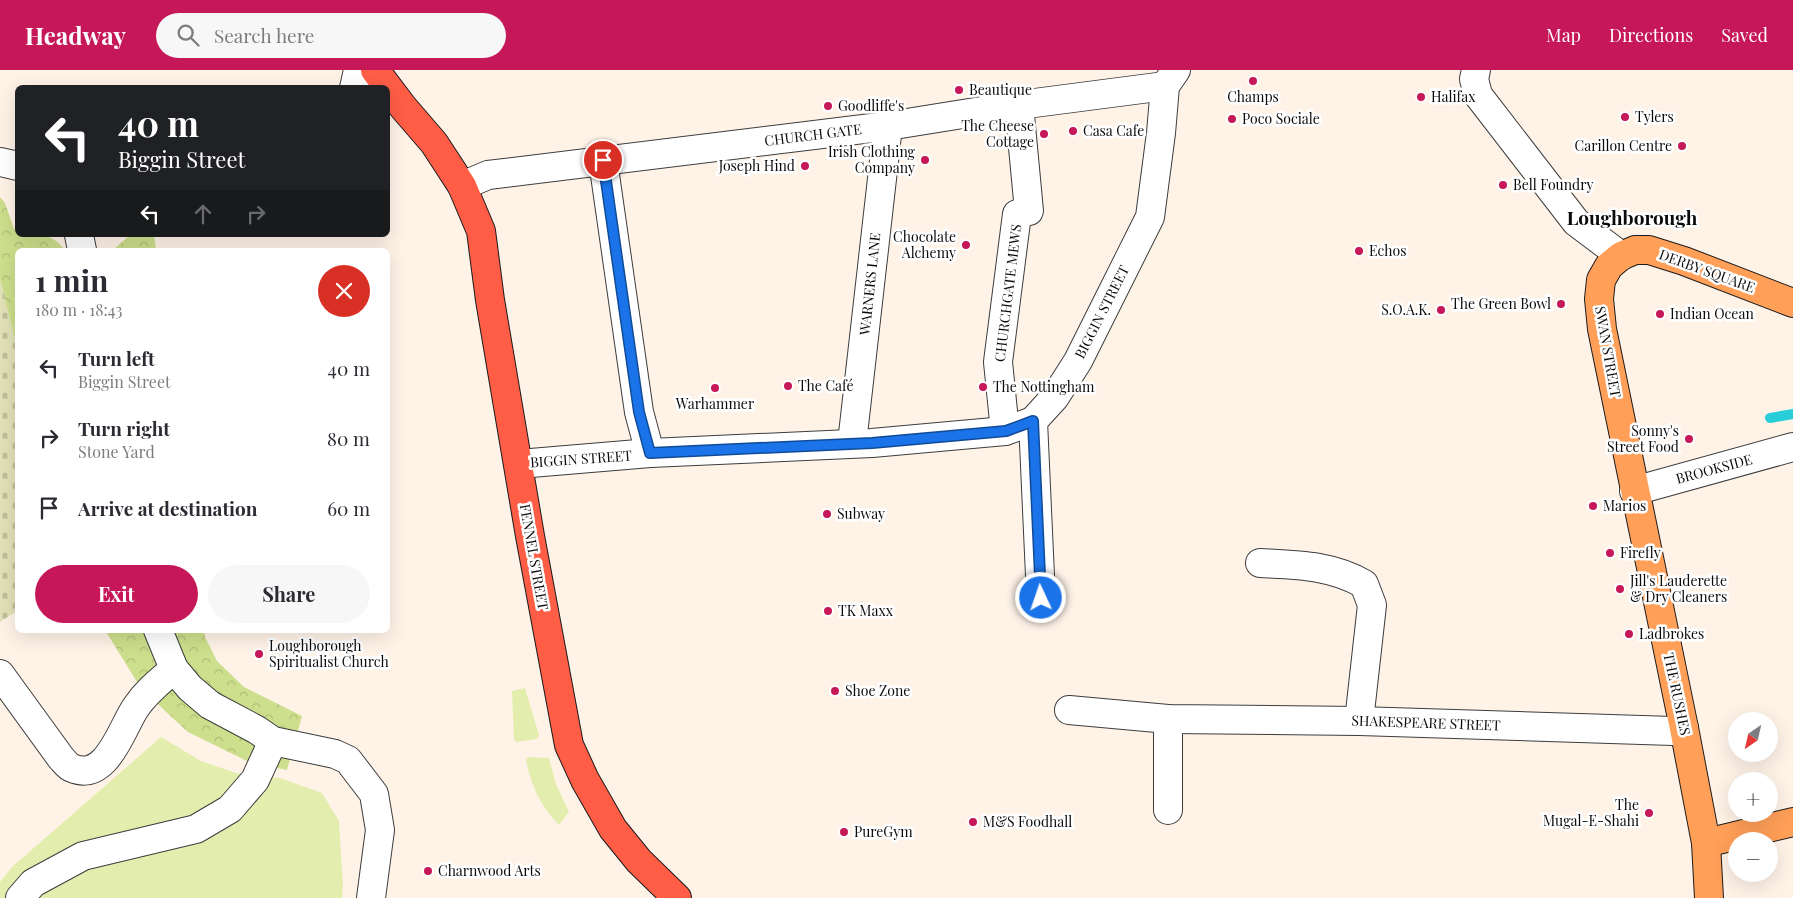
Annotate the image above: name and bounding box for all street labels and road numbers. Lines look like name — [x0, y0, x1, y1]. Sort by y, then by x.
street label: CHURCH GATE — [763, 119, 863, 150]
street label: CHURCHGATE MEWS — [990, 223, 1025, 363]
street label: WARNERS LANE — [855, 232, 884, 337]
street label: DERBY SQUARE — [1657, 244, 1758, 297]
street label: BIGGIN STREET — [1070, 262, 1133, 362]
street label: SWAN STREET — [1591, 305, 1626, 399]
street label: BIGGIN STREET — [529, 445, 633, 472]
street label: BROOKSIDE — [1674, 449, 1754, 488]
street label: FENNEL STREET — [516, 502, 553, 612]
street label: THE RUSHES — [1659, 651, 1696, 737]
street label: SHAKESPEARE STREET — [1351, 710, 1501, 735]

